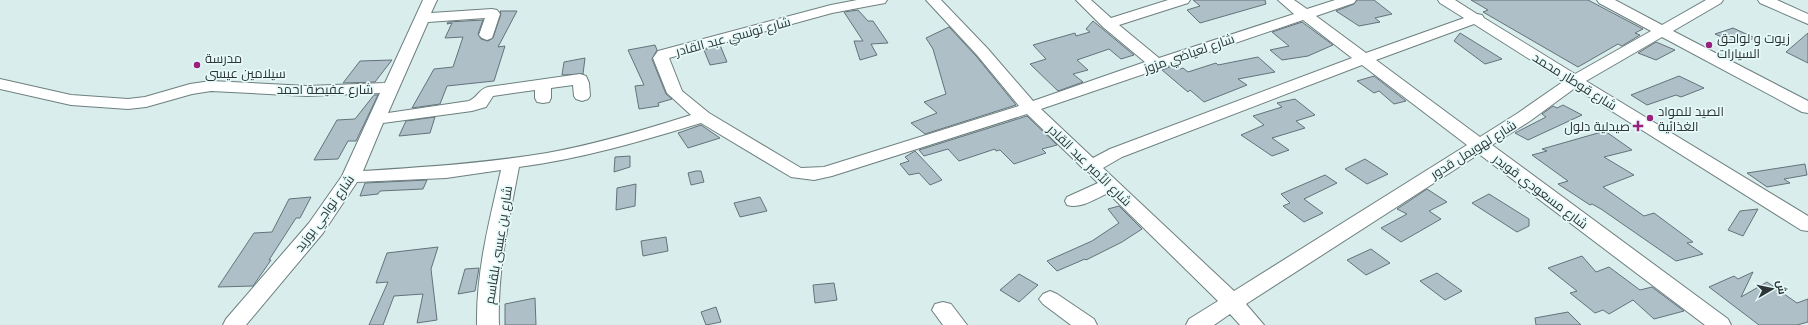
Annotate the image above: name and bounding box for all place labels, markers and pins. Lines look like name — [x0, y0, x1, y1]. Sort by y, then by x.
place label: زيوت و لواحق السيارات — [1717, 30, 1790, 61]
marker: زيوت و لواحق السيارات — [1704, 40, 1714, 50]
place label: مدرسة سيلامين عيسى — [205, 50, 286, 81]
marker: مدرسة سيلامين عيسى — [192, 60, 202, 70]
place label: الصيد للمواد الغذائية — [1658, 103, 1724, 134]
marker: الصيد للمواد الغذائية — [1645, 113, 1655, 123]
place label: صيدلية دلول — [1564, 118, 1630, 135]
marker: صيدلية دلول — [1633, 121, 1643, 131]

